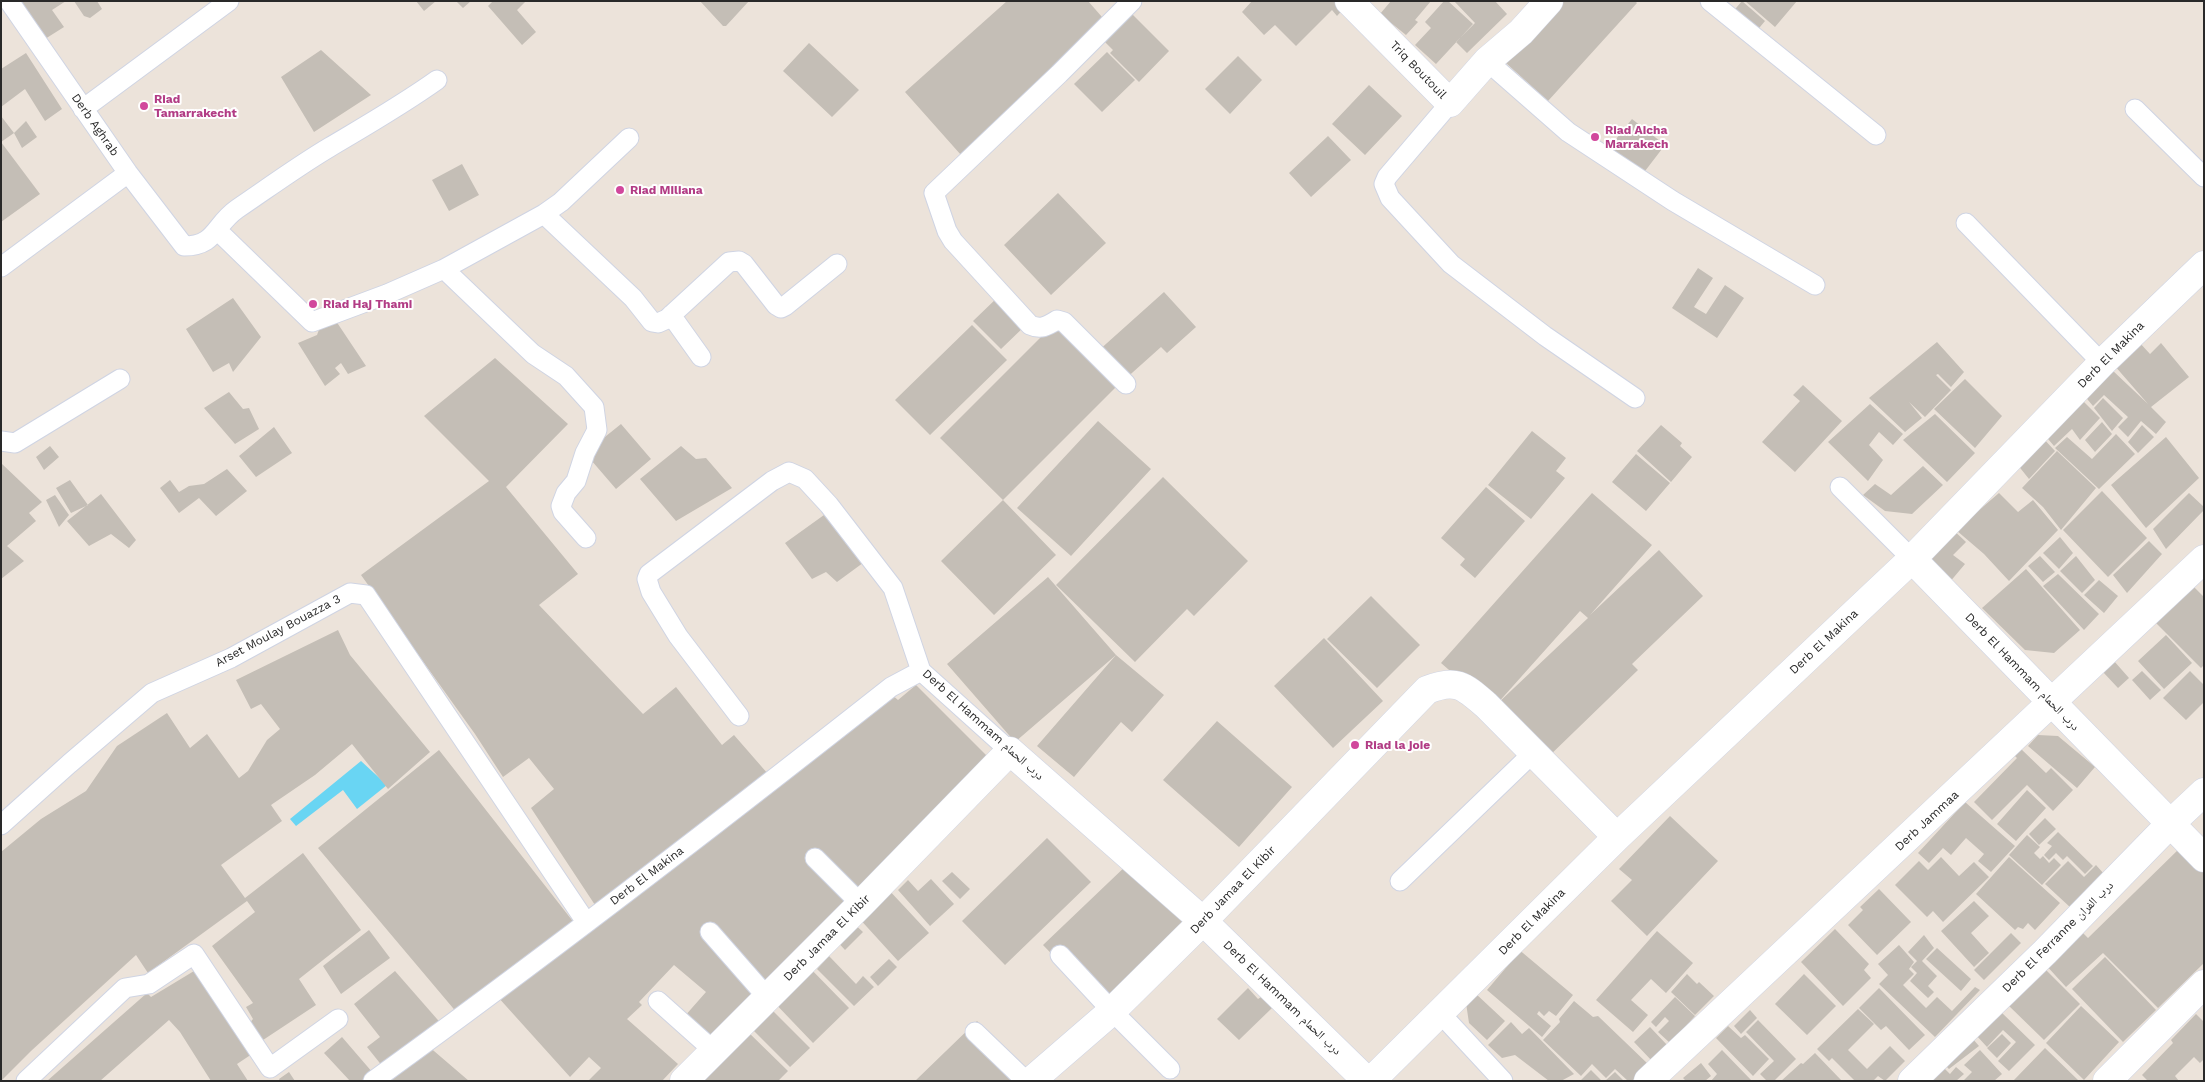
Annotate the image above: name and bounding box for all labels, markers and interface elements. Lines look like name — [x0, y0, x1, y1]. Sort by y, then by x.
street label: Triq Boutouil — [1387, 38, 1449, 102]
street label: Derb Aghrab — [68, 91, 122, 159]
place label: Riad Tamarrakecht — [154, 92, 237, 120]
marker: Riad Tamarrakecht — [138, 100, 150, 112]
place label: Riad Aicha Marrakech — [1605, 123, 1668, 151]
marker: Riad Aicha Marrakech — [1589, 131, 1601, 143]
place label: Riad Miliana — [630, 183, 703, 197]
marker: Riad Miliana — [614, 184, 626, 196]
place label: Riad Haj Thami — [323, 297, 412, 311]
marker: Riad Haj Thami — [307, 298, 319, 310]
street label: Derb El Makina — [2075, 319, 2147, 391]
street label: Arset Moulay Bouazza 3 — [213, 592, 343, 670]
street label: Derb El Makina — [1787, 606, 1861, 678]
street label: Derb El Hammam درب الحمام — [1962, 610, 2082, 734]
street label: Derb El Hammam درب الحمام — [919, 667, 1047, 783]
place label: Riad la joie — [1365, 738, 1430, 752]
marker: Riad la joie — [1349, 739, 1361, 751]
street label: Derb Jammaa — [1892, 788, 1962, 854]
street label: Derb Jamaa El Kibir — [1187, 843, 1279, 937]
street label: Derb El Makina — [607, 844, 687, 908]
street label: Derb El Ferranne درب الفران — [1999, 878, 2117, 996]
street label: Derb El Makina — [1496, 886, 1568, 958]
street label: Derb Jamaa El Kibir — [781, 892, 873, 984]
street label: Derb El Hammam درب الحمام — [1220, 938, 1344, 1058]

